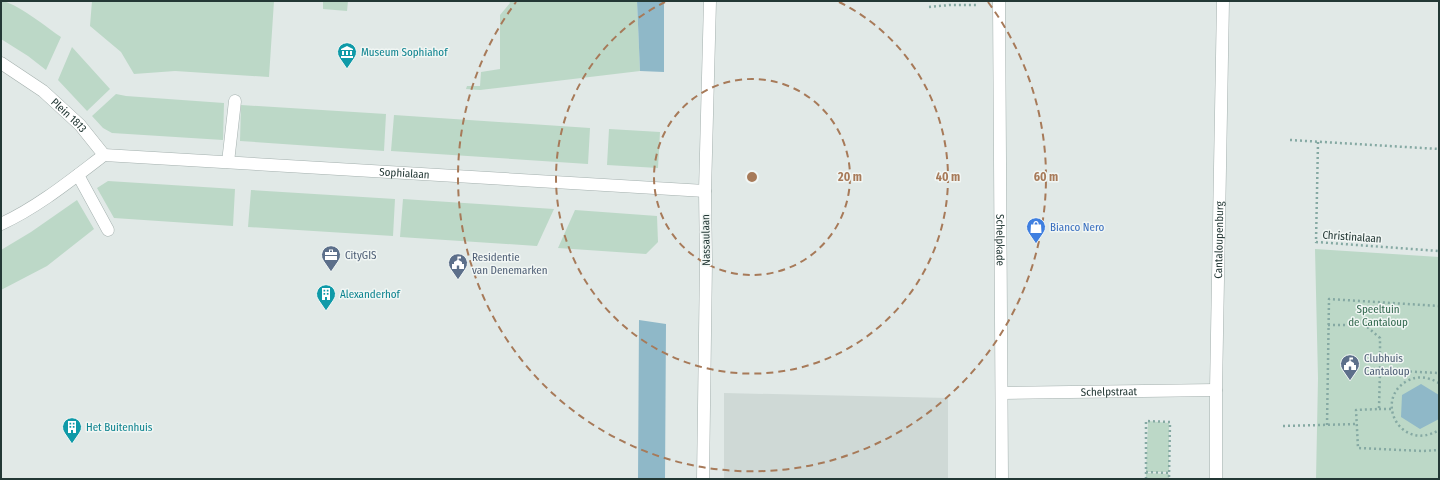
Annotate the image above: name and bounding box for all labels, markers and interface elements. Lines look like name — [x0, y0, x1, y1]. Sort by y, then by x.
museum icon: Museum Sophiahof — [336, 41, 358, 69]
place label: Museum Sophiahof — [361, 46, 448, 59]
street label: Plein 1813 — [49, 95, 90, 135]
street label: Sophialaan — [379, 165, 430, 181]
centre of rings — [745, 170, 759, 184]
text: 20 m — [837, 170, 862, 184]
text: 40 m — [936, 170, 960, 184]
text: 60 m — [1034, 170, 1058, 184]
street label: Cantaloupenburg — [1212, 200, 1226, 279]
street label: Nassaulaan — [699, 214, 713, 266]
street label: Schelpkade — [994, 214, 1007, 266]
shop icon: Bianco Nero — [1025, 216, 1047, 244]
place label: Bianco Nero — [1050, 221, 1104, 234]
street label: Christinalaan — [1322, 228, 1382, 246]
office icon: CityGIS — [320, 244, 342, 272]
place label: CityGIS — [345, 249, 377, 262]
place label: Residentie van Denemarken — [472, 251, 548, 277]
public building icon: Residentie van Denemarken — [447, 252, 469, 280]
building icon: Alexanderhof — [315, 283, 337, 311]
place label: Alexanderhof — [340, 288, 401, 301]
park label: Speeltuin de Cantaloup — [1348, 303, 1408, 329]
place label: Clubhuis Cantaloup — [1364, 352, 1410, 378]
public building icon: Clubhuis Cantaloup — [1339, 353, 1361, 381]
street label: Schelpstraat — [1081, 385, 1138, 398]
building icon: Het Buitenhuis — [61, 416, 83, 444]
place label: Het Buitenhuis — [86, 421, 153, 434]

